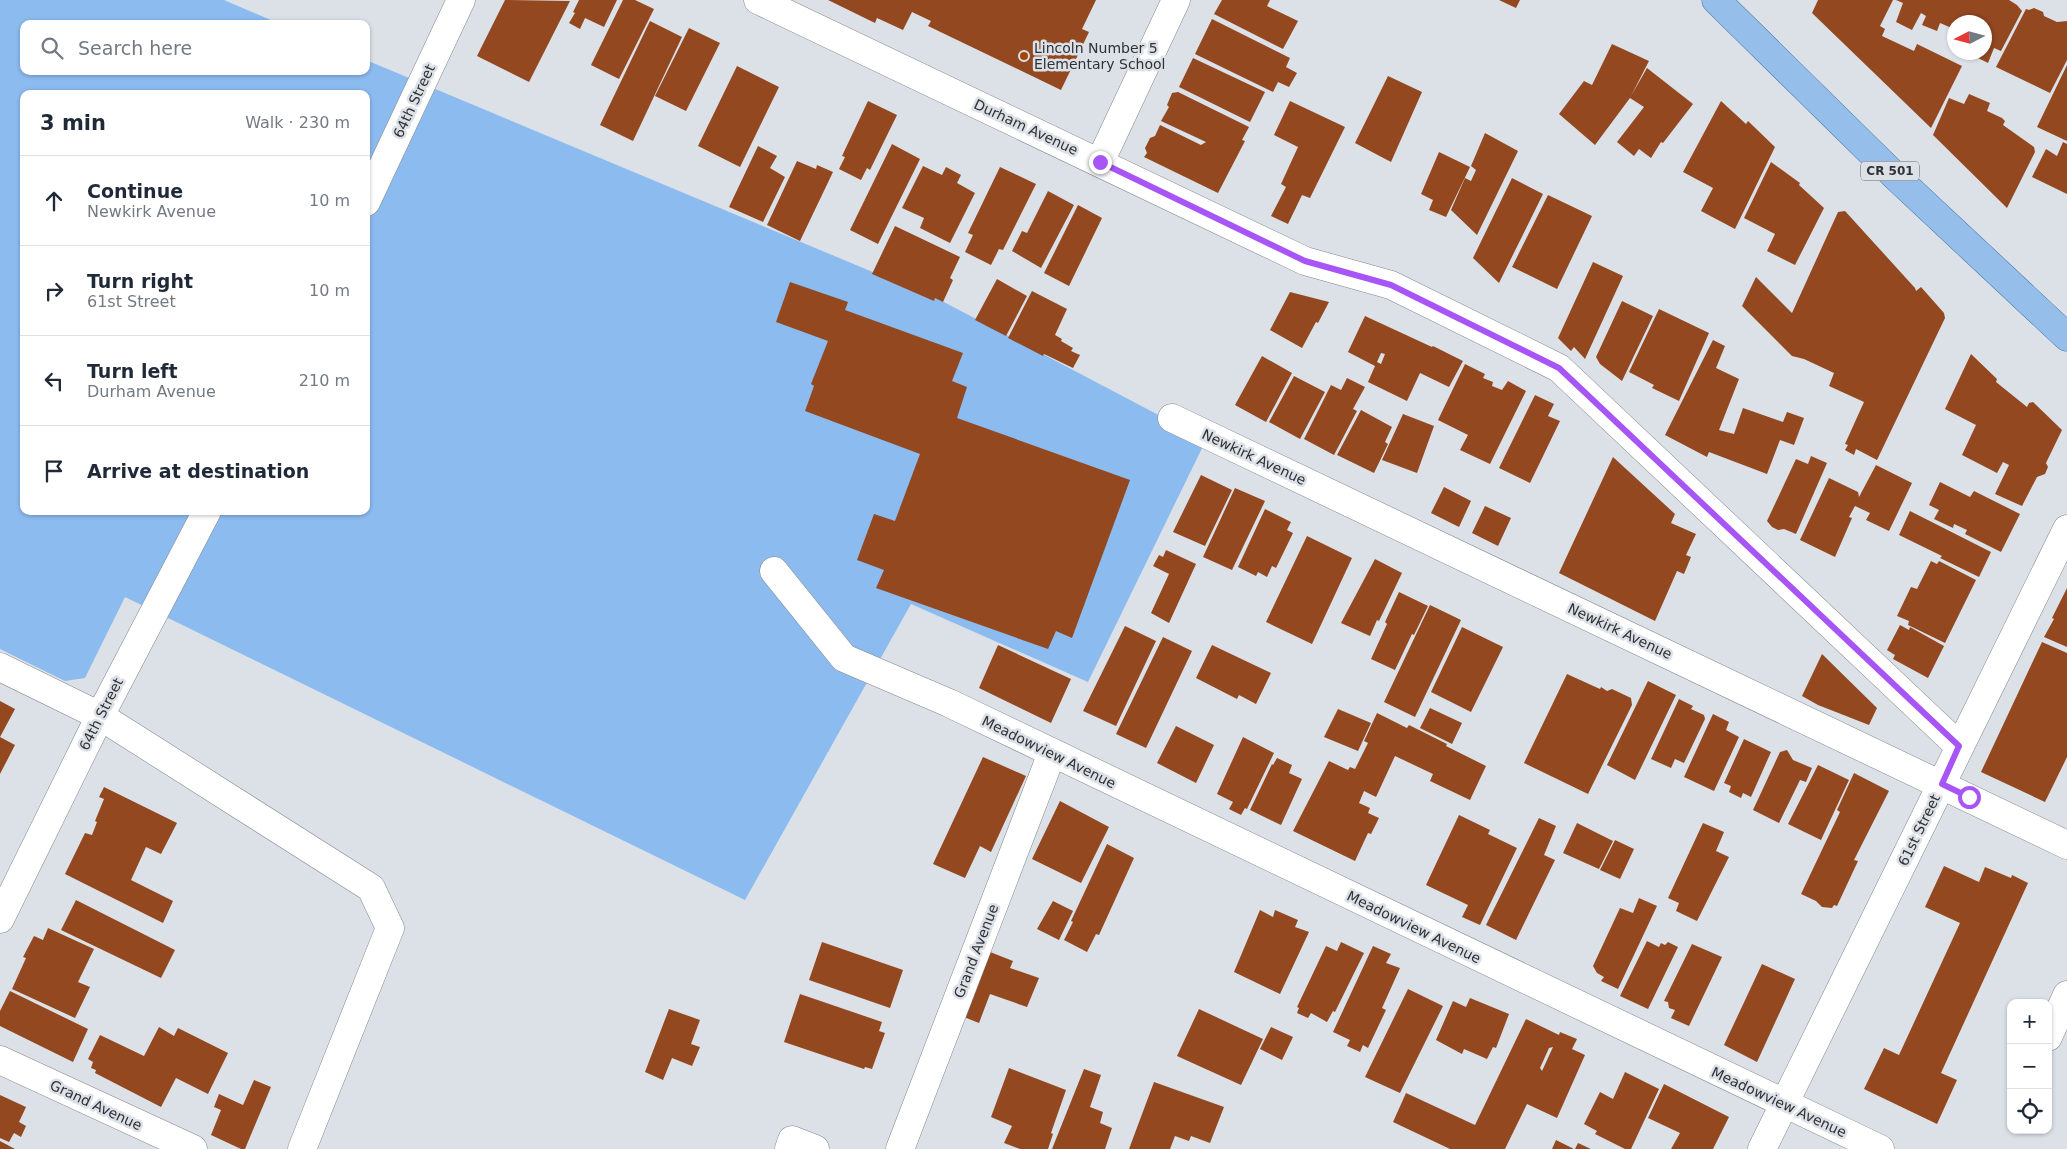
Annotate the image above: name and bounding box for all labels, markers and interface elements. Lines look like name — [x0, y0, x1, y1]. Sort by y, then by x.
north arrow — [1947, 15, 1992, 60]
search box — [20, 20, 370, 75]
icon: search — [38, 34, 66, 62]
text: Search here — [78, 37, 192, 59]
place label: Lincoln Number 5 Elementary School — [1034, 40, 1166, 72]
marker: Lincoln Number 5 Elementary School — [1018, 50, 1030, 62]
street label: 64th Street — [390, 61, 438, 140]
street label: Durham Avenue — [972, 96, 1080, 158]
text: 3 min — [40, 111, 106, 135]
text: Walk · 230 m — [245, 113, 350, 132]
route end — [1089, 151, 1112, 174]
road number: CR 501 — [1861, 162, 1919, 180]
text: Continue — [87, 180, 183, 202]
icon: ahead — [40, 187, 68, 215]
text: 10 m — [309, 191, 350, 210]
text: Newkirk Avenue — [87, 202, 216, 221]
text: Turn right — [87, 270, 193, 292]
icon: right — [40, 277, 68, 305]
text: 10 m — [309, 281, 350, 300]
text: 61st Street — [87, 292, 176, 311]
text: Turn left — [87, 360, 178, 382]
icon: left — [40, 367, 68, 395]
text: 210 m — [299, 371, 350, 390]
text: Durham Avenue — [87, 382, 216, 401]
street label: Newkirk Avenue — [1199, 426, 1309, 488]
icon: arrive — [40, 457, 68, 485]
text: Arrive at destination — [87, 460, 309, 482]
street label: Newkirk Avenue — [1565, 600, 1675, 662]
street label: 64th Street — [76, 675, 126, 753]
street label: Meadowview Avenue — [979, 713, 1119, 791]
route start — [1958, 786, 1981, 809]
street label: 61st Street — [1895, 791, 1943, 868]
street label: Meadowview Avenue — [1344, 888, 1484, 966]
street label: Grand Avenue — [951, 902, 1001, 1000]
map controls — [2007, 999, 2052, 1134]
button: + — [2007, 999, 2052, 1044]
button: − — [2007, 1044, 2052, 1089]
street label: Meadowview Avenue — [1709, 1064, 1849, 1140]
street label: Grand Avenue — [48, 1077, 144, 1133]
button: locate — [2007, 1089, 2052, 1134]

